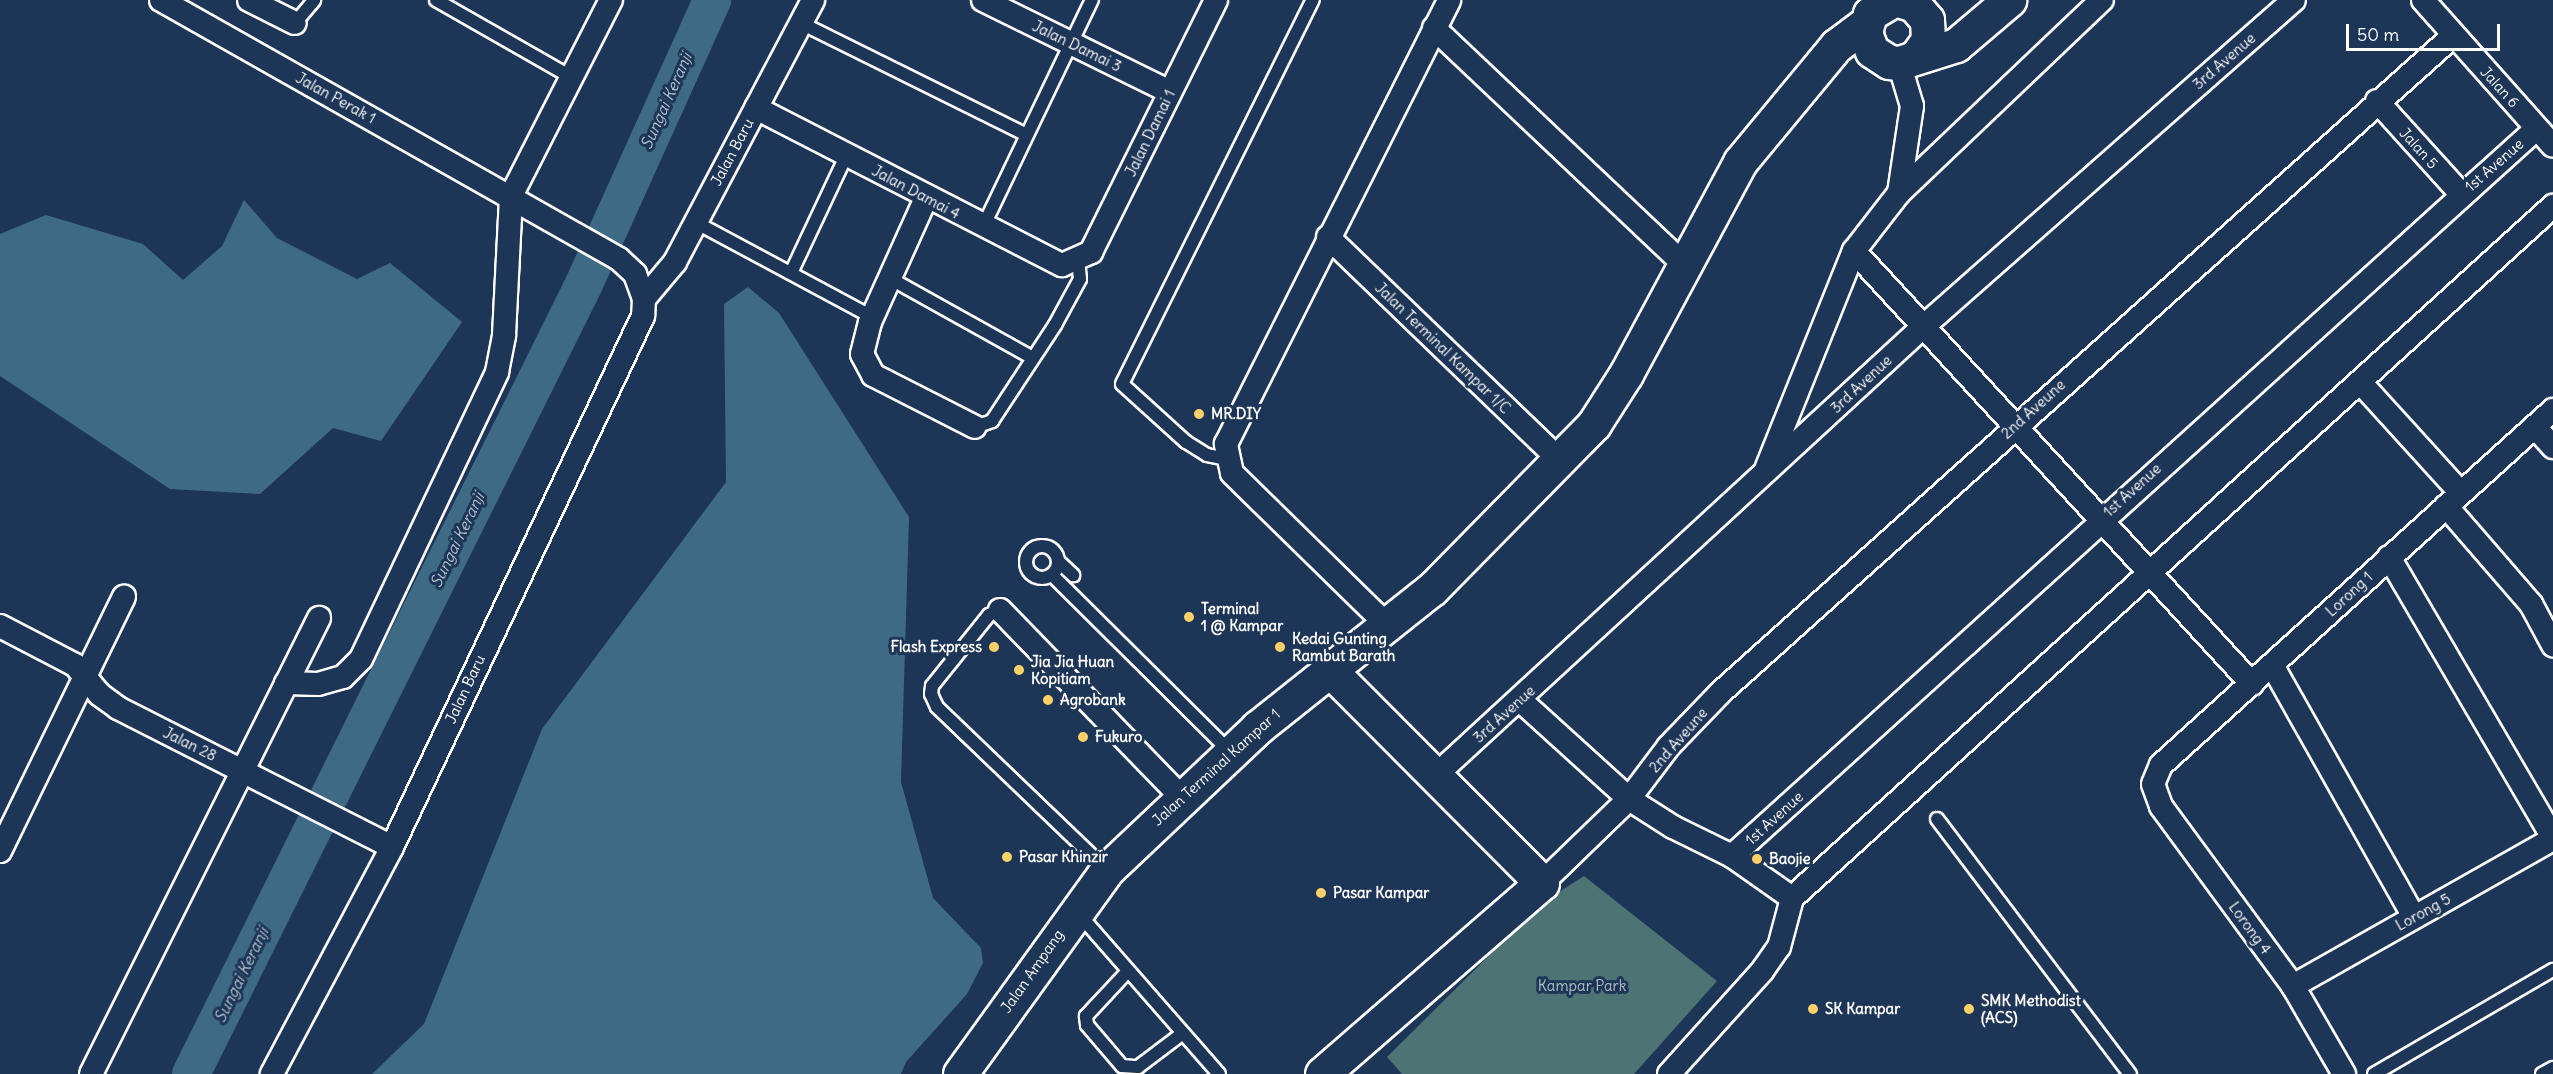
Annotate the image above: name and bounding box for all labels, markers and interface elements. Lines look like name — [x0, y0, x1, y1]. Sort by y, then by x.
scale bar — [2349, 12, 2504, 50]
street label: Jalan Damai 3 — [1030, 17, 1124, 75]
text: 50 m — [2357, 23, 2399, 46]
street label: 3rd Avenue — [2189, 29, 2259, 93]
water label: Sungai Keranji — [636, 50, 696, 152]
street label: Jalan 6 — [2477, 63, 2523, 111]
street label: Jalan Perak 1 — [293, 69, 379, 127]
street label: Jalan Damai 1 — [1121, 87, 1179, 179]
street label: Jalan Baru — [707, 115, 757, 189]
street label: Jalan 5 — [2396, 124, 2442, 172]
street label: 1st Avenue — [2461, 135, 2527, 195]
street label: Jalan Damai 4 — [869, 161, 963, 223]
street label: Jalan Terminal Kampar 1/C — [1372, 279, 1514, 417]
street label: 3rd Avenue — [1827, 351, 1895, 417]
street label: 2nd Aveune — [1997, 376, 2069, 442]
place label: MR.DIY — [1211, 405, 1261, 423]
marker: MR.DIY — [1192, 407, 1206, 421]
street label: 1st Avenue — [2099, 459, 2165, 521]
water label: Sungai Keranji — [426, 490, 488, 590]
street label: Lorong 1 — [2322, 568, 2376, 620]
place label: Terminal 1 @ Kampar — [1201, 599, 1283, 634]
marker: Terminal 1 @ Kampar — [1182, 610, 1196, 624]
place label: Kedai Gunting Rambut Barath — [1292, 629, 1395, 664]
place label: Flash Express — [890, 638, 982, 656]
marker: Flash Express — [987, 640, 1001, 654]
marker: Kedai Gunting Rambut Barath — [1273, 640, 1287, 654]
street label: Jalan Baru — [441, 652, 489, 726]
place label: Jia Jia Huan Kopitiam — [1031, 652, 1114, 687]
marker: Jia Jia Huan Kopitiam — [1012, 663, 1026, 677]
street label: 3rd Avenue — [1469, 682, 1539, 746]
place label: Agrobank — [1060, 691, 1126, 709]
marker: Agrobank — [1041, 693, 1055, 707]
street label: 2nd Aveune — [1645, 704, 1711, 776]
street label: Jalan Terminal Kampar 1 — [1148, 705, 1284, 829]
street label: Jalan 28 — [160, 723, 220, 765]
place label: Fukuro — [1095, 728, 1143, 746]
marker: Fukuro — [1076, 730, 1090, 744]
street label: 1st Avenue — [1741, 787, 1807, 849]
place label: Pasar Khinzir — [1019, 848, 1108, 866]
marker: Pasar Khinzir — [1000, 850, 1014, 864]
place label: Baojie — [1769, 850, 1811, 868]
marker: Baojie — [1750, 852, 1764, 866]
place label: Pasar Kampar — [1333, 884, 1429, 902]
marker: Pasar Kampar — [1314, 886, 1328, 900]
street label: Lorong 5 — [2392, 890, 2454, 934]
street label: Lorong 4 — [2225, 898, 2275, 958]
water label: Sungai Keranji — [210, 925, 272, 1025]
street label: Jalan Ampang — [997, 926, 1067, 1016]
park label: Kampar Park — [1538, 977, 1626, 995]
place label: SMK Methodist (ACS) — [1981, 991, 2081, 1026]
place label: SK Kampar — [1825, 1000, 1900, 1018]
marker: SK Kampar — [1806, 1002, 1820, 1016]
marker: SMK Methodist (ACS) — [1962, 1002, 1976, 1016]

